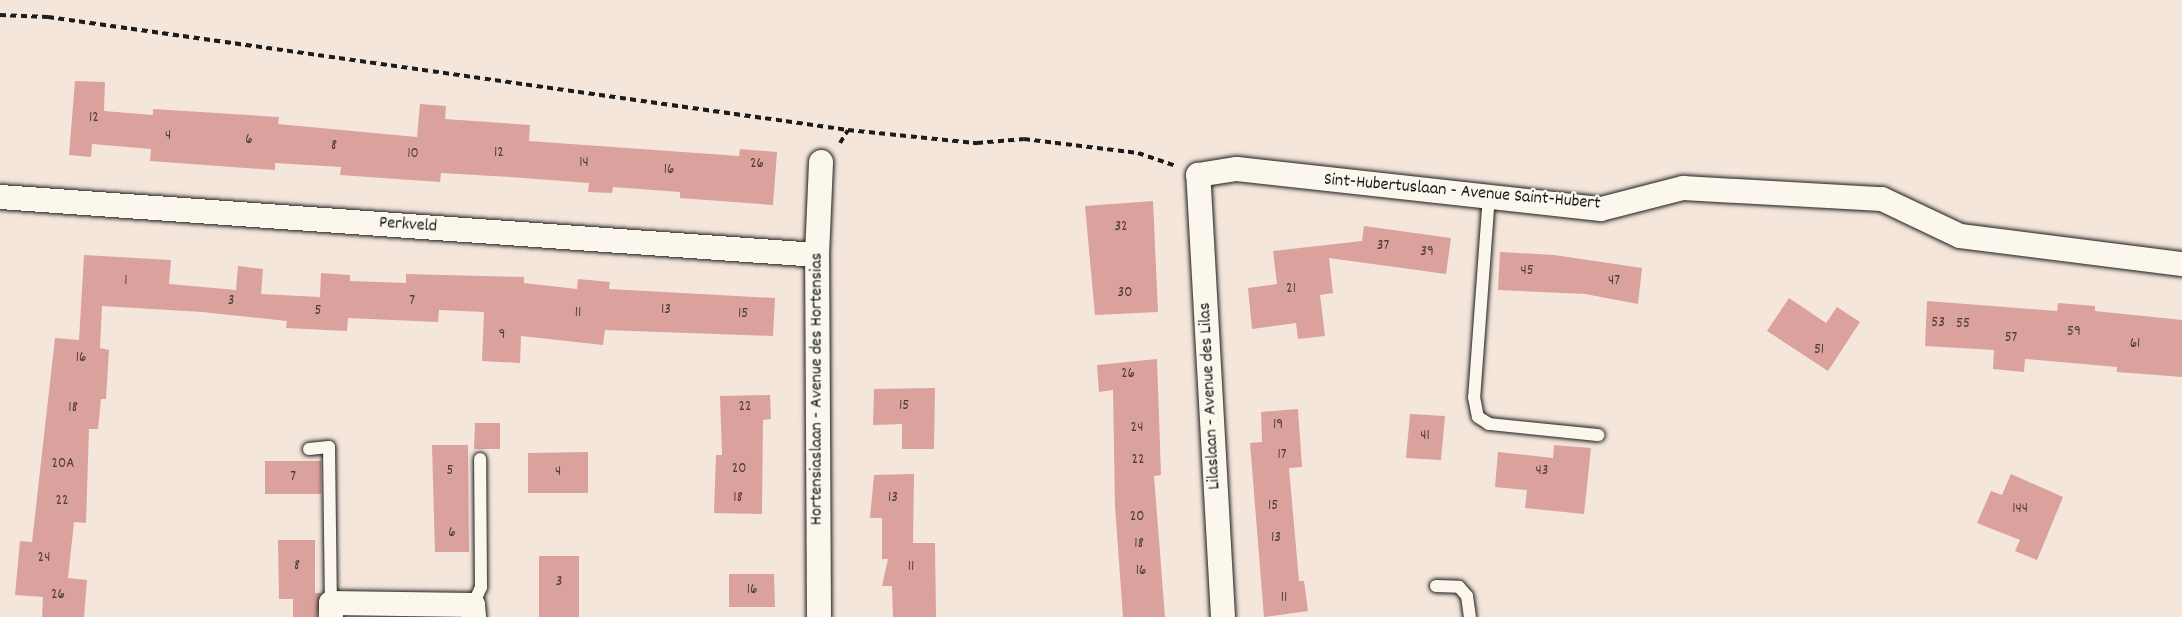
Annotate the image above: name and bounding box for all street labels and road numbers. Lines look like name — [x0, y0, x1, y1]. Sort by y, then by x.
street label: Sint-Hubertuslaan - Avenue Saint-Hubert — [1323, 170, 1601, 216]
street label: Perkveld — [378, 213, 438, 239]
street label: Hortensiaslaan - Avenue des Hortensias — [807, 253, 829, 525]
street label: Lilaslaan - Avenue des Lilas — [1195, 302, 1227, 490]

